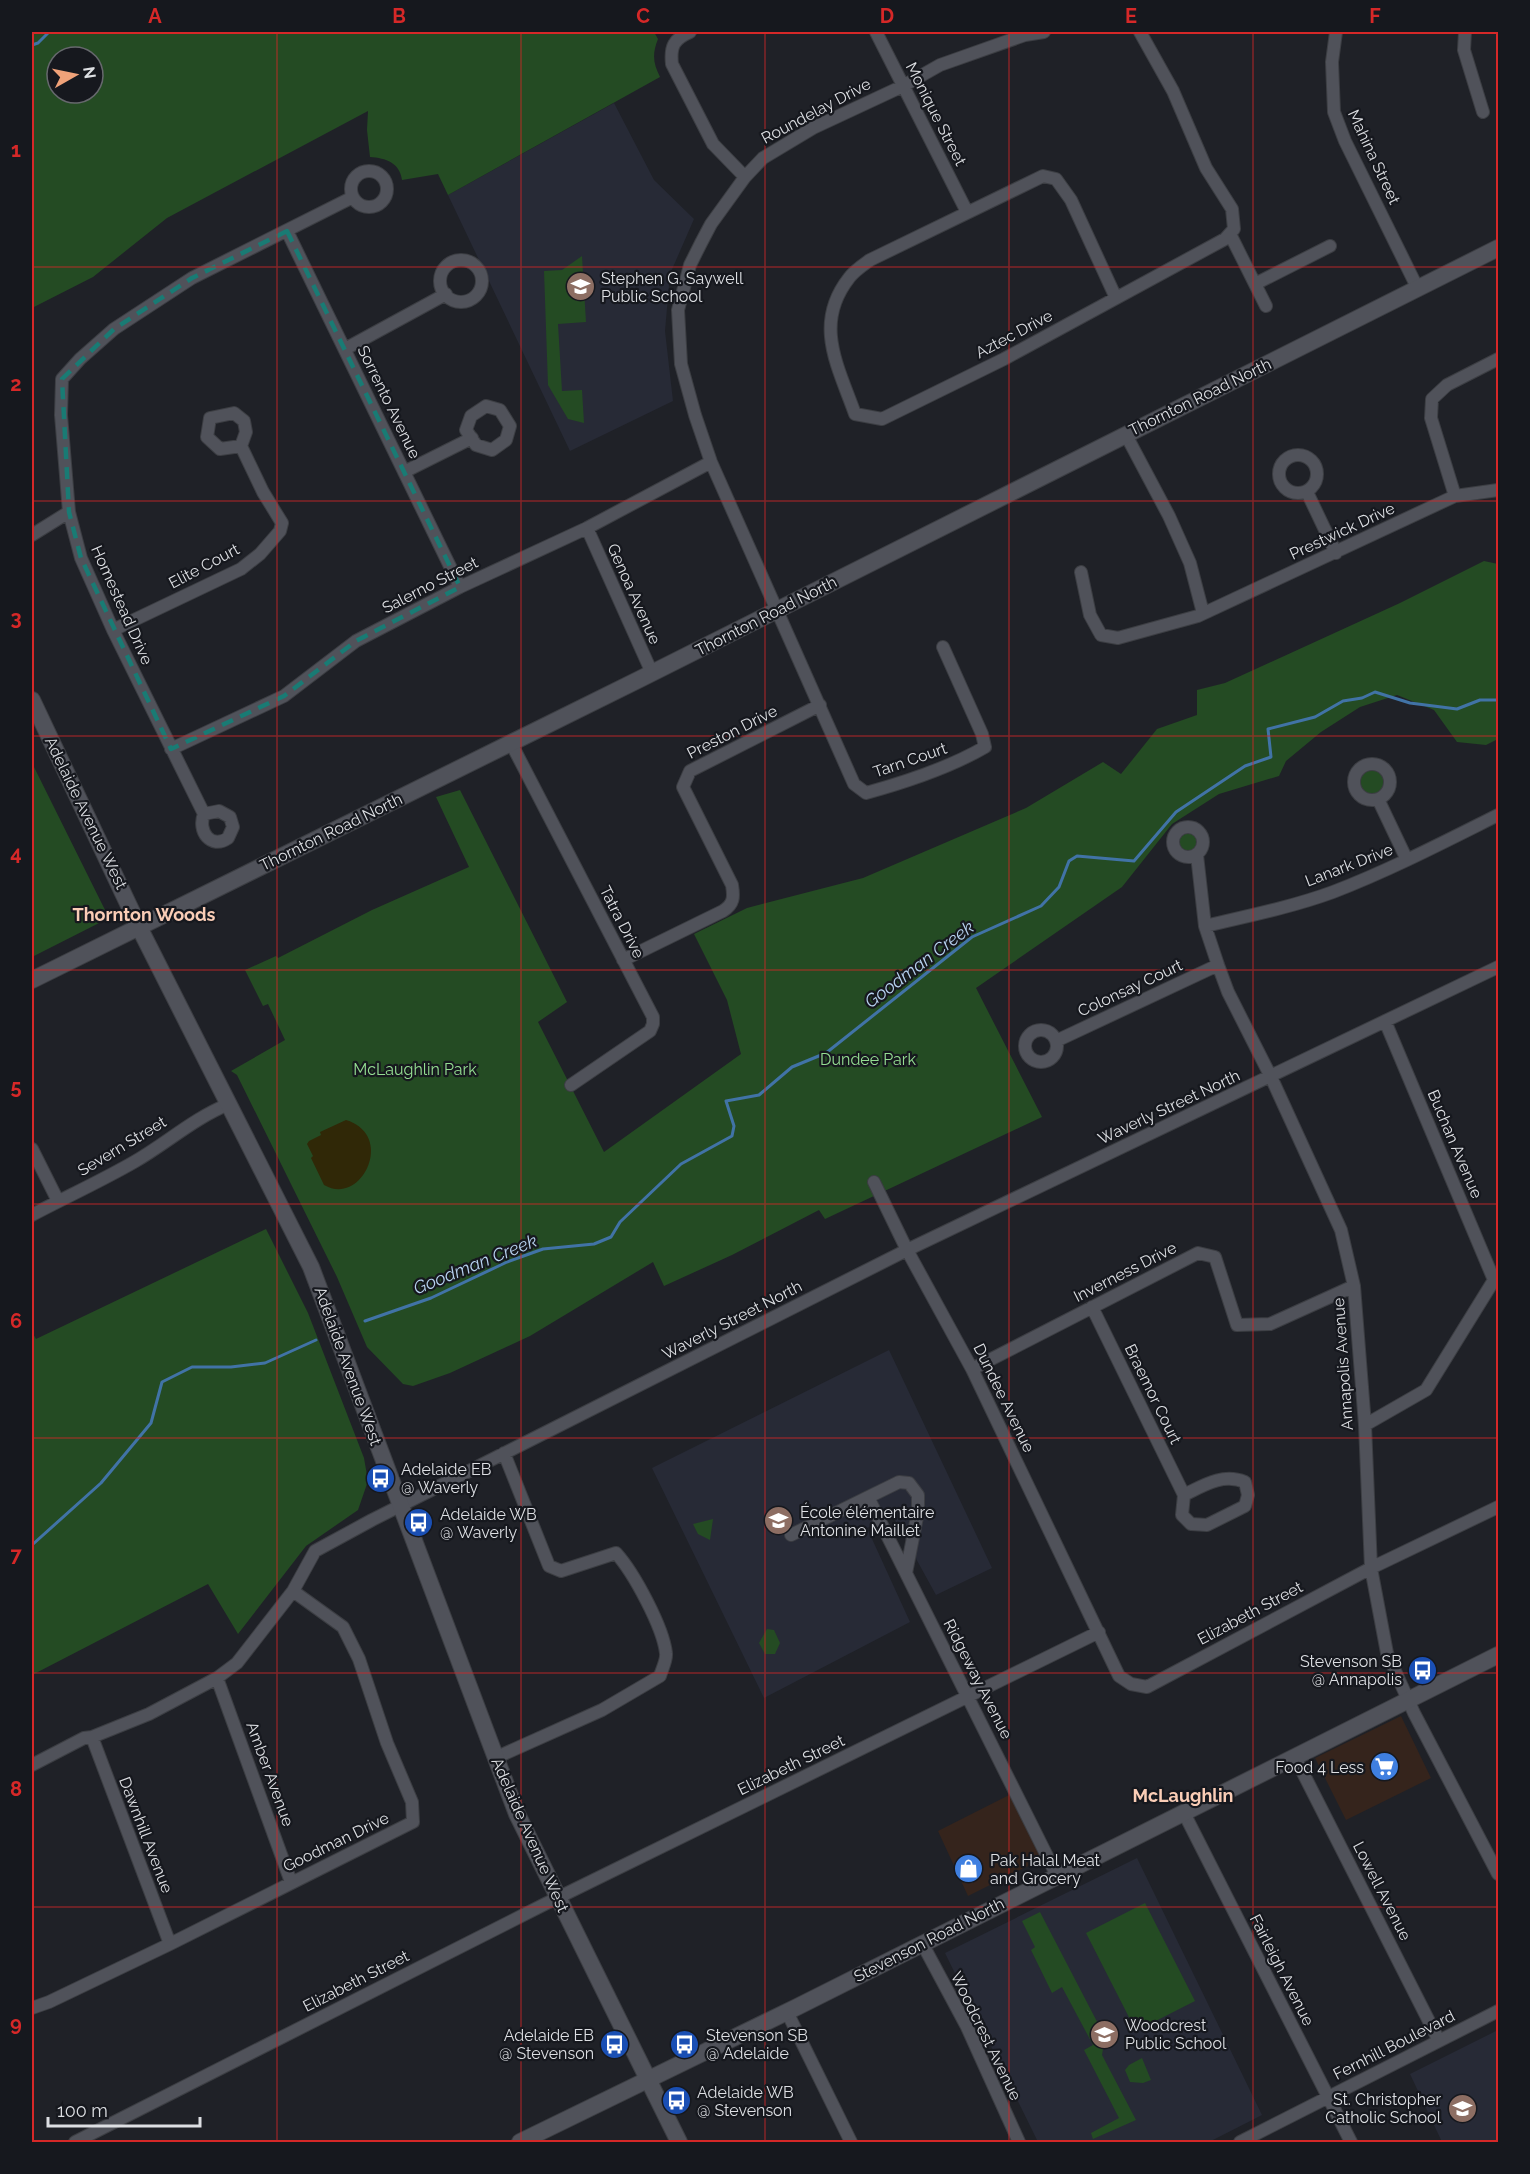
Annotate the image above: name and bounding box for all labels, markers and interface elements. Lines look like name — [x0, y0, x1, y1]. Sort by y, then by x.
text: A — [148, 4, 162, 28]
text: B — [392, 4, 406, 28]
text: C — [636, 4, 650, 28]
text: D — [880, 4, 894, 28]
text: E — [1125, 4, 1137, 28]
text: F — [1369, 4, 1381, 28]
north arrow — [45, 45, 105, 105]
street label: Monique Street — [902, 59, 971, 169]
text: N — [79, 65, 100, 80]
street label: Roundelay Drive — [758, 74, 874, 148]
street label: Mahina Street — [1344, 107, 1404, 208]
text: 1 — [11, 138, 21, 162]
place label: Stephen G. Saywell Public School — [601, 269, 744, 306]
school or university icon: Stephen G. Saywell Public School — [564, 271, 596, 303]
street label: Aztec Drive — [972, 306, 1056, 362]
street label: Sorrento Avenue — [353, 342, 425, 462]
street label: Thornton Road North — [1126, 354, 1274, 440]
text: 2 — [10, 372, 22, 396]
street label: Prestwick Drive — [1286, 498, 1398, 564]
street label: Elite Court — [165, 539, 243, 593]
street label: Genoa Avenue — [603, 541, 665, 647]
street label: Homestead Drive — [87, 542, 157, 668]
street label: Salerno Street — [379, 552, 482, 617]
street label: Thornton Road North — [692, 572, 840, 660]
text: 3 — [10, 606, 22, 630]
street label: Preston Drive — [684, 701, 780, 763]
street label: Adelaide Avenue West — [41, 734, 131, 893]
street label: Tarn Court — [871, 738, 950, 781]
street label: Thornton Road North — [257, 789, 405, 875]
street label: Lanark Drive — [1302, 840, 1396, 890]
text: 4 — [10, 841, 22, 865]
street label: Tatra Drive — [596, 883, 648, 961]
district label: Thornton Woods — [73, 904, 216, 925]
water label: Goodman Creek — [860, 916, 978, 1012]
street label: Colonsay Court — [1075, 955, 1186, 1021]
park label: Dundee Park — [820, 1050, 916, 1069]
park label: McLaughlin Park — [353, 1060, 477, 1079]
street label: Waverly Street North — [1095, 1066, 1243, 1148]
text: 5 — [10, 1075, 22, 1099]
street label: Buchan Avenue — [1424, 1087, 1486, 1201]
street label: Severn Street — [74, 1112, 170, 1180]
water label: Goodman Creek — [410, 1230, 540, 1298]
street label: Inverness Drive — [1070, 1238, 1180, 1306]
street label: Waverly Street North — [659, 1276, 805, 1364]
street label: Adelaide Avenue West — [310, 1284, 386, 1448]
street label: Annapolis Avenue — [1329, 1297, 1357, 1431]
text: 6 — [10, 1309, 22, 1333]
street label: Dundee Avenue — [969, 1340, 1039, 1456]
street label: Braemor Court — [1121, 1341, 1186, 1448]
place label: Adelaide EB @ Waverly — [401, 1460, 491, 1497]
bus stop icon: Adelaide EB @ Waverly — [364, 1462, 396, 1494]
place label: École élémentaire Antonine Maillet — [800, 1502, 934, 1540]
place label: Adelaide WB @ Waverly — [440, 1505, 537, 1542]
school or university icon: École élémentaire Antonine Maillet — [763, 1505, 795, 1537]
bus stop icon: Adelaide WB @ Waverly — [403, 1507, 435, 1539]
text: 7 — [10, 1543, 22, 1567]
street label: Elizabeth Street — [1194, 1577, 1306, 1649]
street label: Ridgeway Avenue — [940, 1616, 1016, 1742]
place label: Stevenson SB @ Annapolis — [1300, 1652, 1402, 1689]
bus stop icon: Stevenson SB @ Annapolis — [1407, 1654, 1439, 1686]
street label: Amber Avenue — [242, 1719, 298, 1829]
street label: Elizabeth Street — [734, 1731, 848, 1799]
supermarket icon: Food 4 Less — [1369, 1751, 1401, 1783]
street label: Adelaide Avenue West — [487, 1755, 573, 1916]
place label: Food 4 Less — [1275, 1758, 1364, 1777]
street label: Dawnhill Avenue — [115, 1774, 177, 1896]
text: 8 — [10, 1777, 22, 1801]
district label: McLaughlin — [1133, 1785, 1233, 1806]
street label: Goodman Drive — [280, 1808, 392, 1876]
street label: Lowell Avenue — [1349, 1838, 1415, 1944]
place label: Pak Halal Meat and Grocery — [990, 1851, 1101, 1888]
shop icon: Pak Halal Meat and Grocery — [953, 1853, 985, 1885]
street label: Stevenson Road North — [851, 1894, 1007, 1986]
street label: Fairleigh Avenue — [1246, 1911, 1318, 2029]
street label: Elizabeth Street — [300, 1946, 413, 2016]
street label: Woodcrest Avenue — [947, 1968, 1025, 2104]
street label: Fernhill Boulevard — [1330, 2006, 1458, 2084]
text: 9 — [10, 2012, 22, 2036]
place label: Woodcrest Public School — [1125, 2016, 1227, 2053]
school or university icon: Woodcrest Public School — [1088, 2018, 1120, 2050]
place label: Adelaide EB @ Stevenson — [499, 2026, 594, 2063]
place label: Stevenson SB @ Adelaide — [706, 2026, 808, 2063]
bus stop icon: Adelaide EB @ Stevenson — [599, 2028, 631, 2060]
bus stop icon: Stevenson SB @ Adelaide — [669, 2028, 701, 2060]
place label: Adelaide WB @ Stevenson — [697, 2083, 794, 2120]
bus stop icon: Adelaide WB @ Stevenson — [660, 2085, 692, 2117]
scale bar — [48, 2090, 200, 2128]
place label: St. Christopher Catholic School — [1325, 2090, 1442, 2127]
school or university icon: St. Christopher Catholic School — [1446, 2092, 1478, 2124]
text: 100 m — [57, 2100, 108, 2121]

